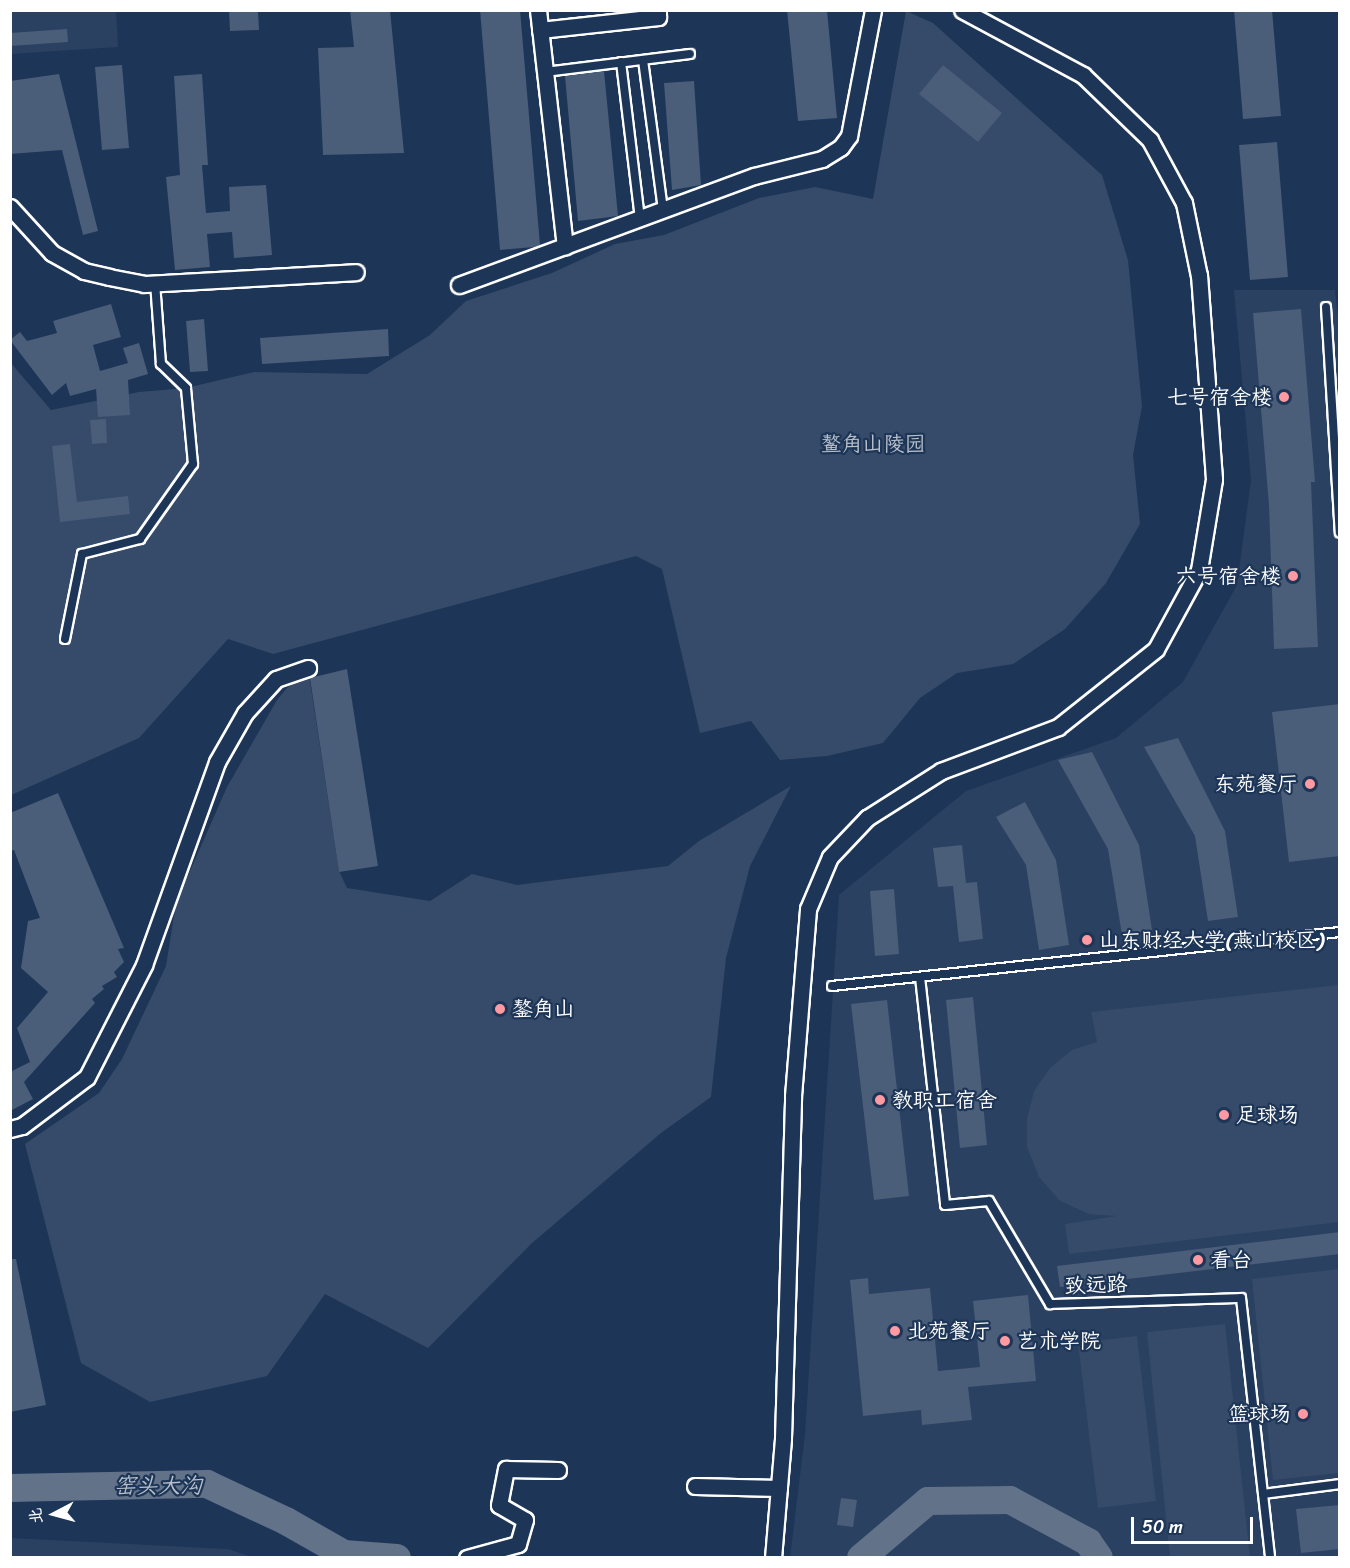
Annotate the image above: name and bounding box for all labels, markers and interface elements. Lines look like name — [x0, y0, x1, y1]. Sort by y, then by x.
place label: 七号宿舍楼 — [1167, 384, 1272, 410]
marker: 七号宿舍楼 — [1277, 390, 1291, 404]
park label: 鳌角山陵园 — [821, 431, 925, 457]
place label: 六号宿舍楼 — [1176, 563, 1281, 589]
marker: 六号宿舍楼 — [1286, 569, 1300, 583]
place label: 东苑餐厅 — [1214, 771, 1298, 797]
marker: 东苑餐厅 — [1303, 777, 1317, 791]
place label: 山东财经大学(燕山校区) — [1099, 927, 1324, 953]
marker: 山东财经大学(燕山校区) — [1080, 933, 1094, 947]
place label: 鏊角山 — [512, 996, 575, 1022]
marker: 鏊角山 — [493, 1002, 507, 1016]
place label: 教职工宿舍 — [892, 1087, 997, 1113]
marker: 教职工宿舍 — [873, 1093, 887, 1107]
place label: 足球场 — [1236, 1102, 1299, 1128]
marker: 足球场 — [1217, 1108, 1231, 1122]
place label: 看台 — [1210, 1247, 1252, 1273]
marker: 看台 — [1191, 1253, 1205, 1267]
street label: 致远路 — [1064, 1271, 1128, 1299]
place label: 北苑餐厅 — [907, 1318, 991, 1344]
marker: 北苑餐厅 — [888, 1324, 902, 1338]
place label: 艺术学院 — [1017, 1328, 1101, 1354]
marker: 艺术学院 — [998, 1334, 1012, 1348]
place label: 篮球场 — [1228, 1401, 1291, 1427]
marker: 篮球场 — [1296, 1407, 1310, 1421]
water label: 窑头大沟 — [114, 1473, 202, 1499]
north arrow — [24, 1484, 84, 1544]
scale bar — [1134, 1505, 1256, 1543]
text: 北 — [20, 1506, 51, 1525]
text: 50 m — [1142, 1511, 1183, 1543]

